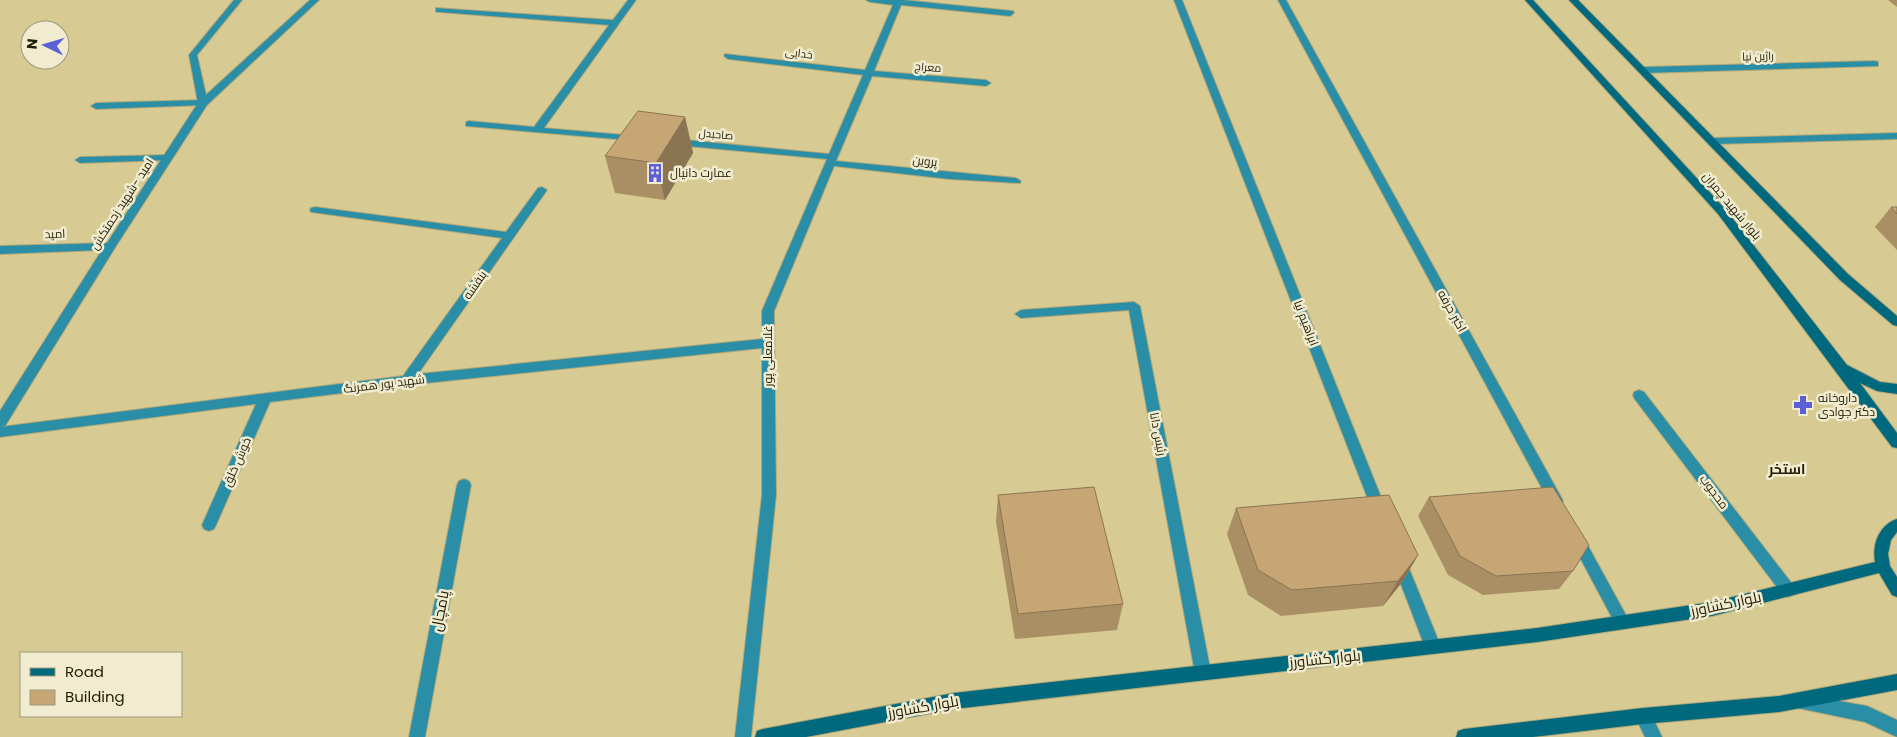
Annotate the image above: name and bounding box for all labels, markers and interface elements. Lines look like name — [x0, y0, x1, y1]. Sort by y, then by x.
north arrow — [20, 20, 70, 70]
text: N — [22, 38, 42, 50]
street label: خدایی — [784, 43, 814, 63]
street label: راژین نیا — [1742, 47, 1774, 65]
street label: معراج — [914, 58, 942, 76]
street label: صاحبدل — [698, 125, 734, 143]
street label: پروین — [912, 151, 939, 171]
street label: امید -شهید زحمتکش — [86, 155, 158, 253]
building icon: عمارت دانیال — [644, 162, 666, 184]
place label: عمارت دانیال — [670, 164, 732, 181]
street label: بلوار شهید چمران — [1698, 168, 1766, 244]
street label: امید — [44, 225, 66, 242]
street label: بنفشه — [459, 267, 491, 303]
street label: اکبر حرفه — [1434, 287, 1471, 335]
street label: ابراهیم نیا — [1290, 297, 1323, 348]
street label: غلامعلی پور — [759, 325, 777, 388]
street label: شهید پور همرنگ — [342, 370, 426, 398]
place label: داروخانه دکتر جوادی — [1818, 389, 1875, 420]
pharmacy icon: داروخانه دکتر جوادی — [1792, 394, 1814, 416]
street label: رئیس دانا — [1146, 411, 1171, 457]
street label: خوش خلق — [218, 434, 255, 489]
district label: استخر — [1768, 459, 1805, 479]
street label: محجوب — [1696, 471, 1733, 512]
street label: بلوار کشاورز — [1688, 586, 1763, 621]
street label: پامچال — [425, 589, 454, 633]
street label: بلوار کشاورز — [1287, 644, 1362, 673]
legend — [20, 652, 182, 717]
text: Road — [65, 661, 104, 682]
text: Building — [65, 686, 125, 707]
street label: بلوار کشاورز — [885, 690, 960, 723]

